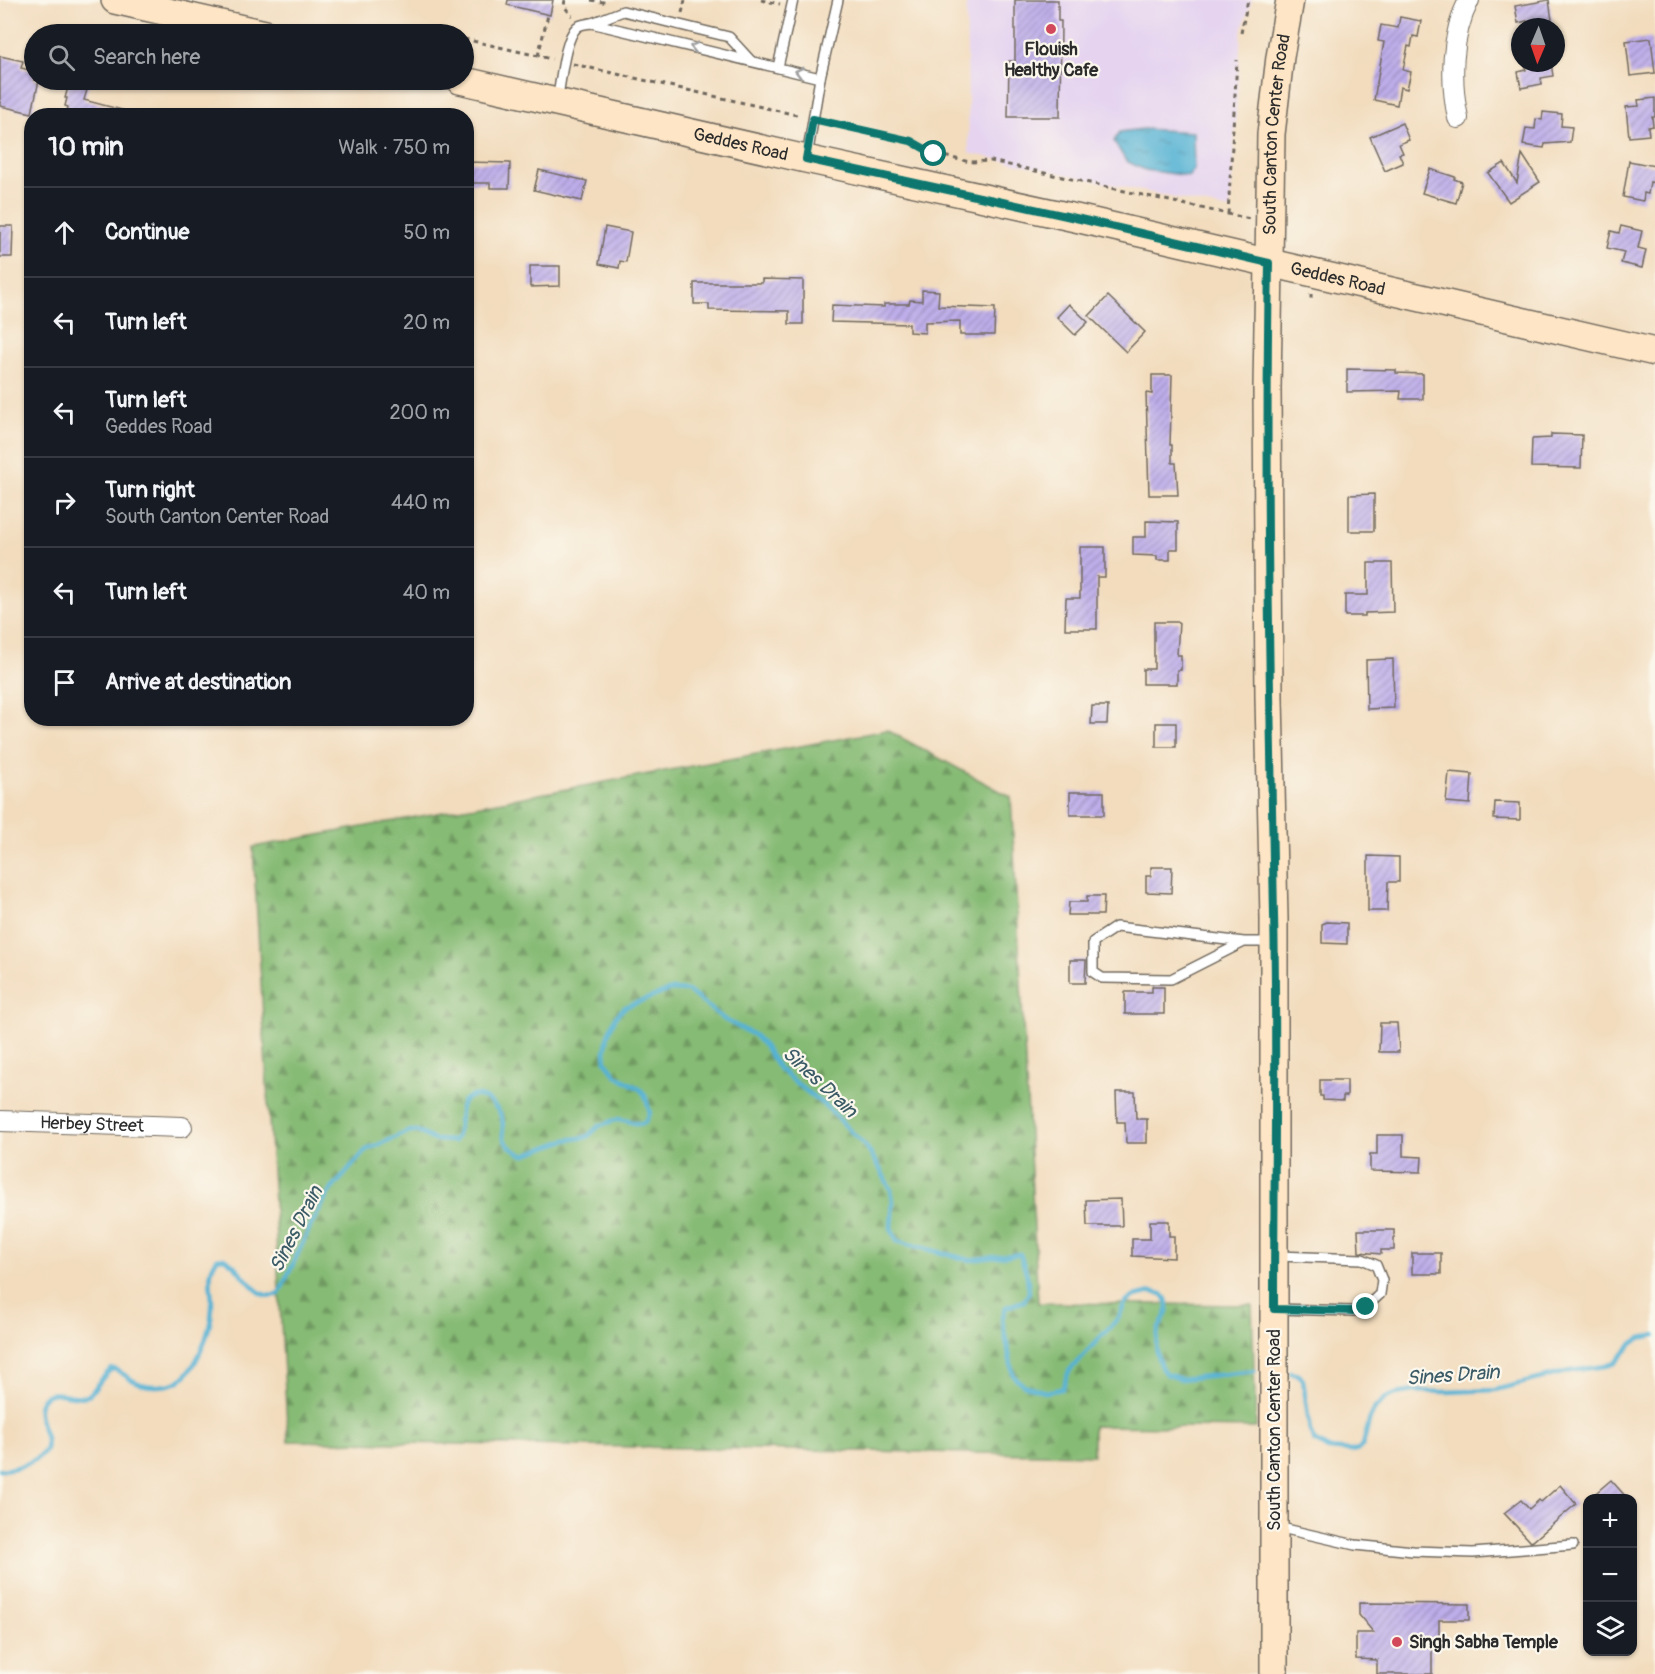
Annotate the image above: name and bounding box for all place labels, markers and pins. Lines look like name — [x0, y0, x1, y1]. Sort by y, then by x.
marker: Flouish Healthy Cafe — [1044, 22, 1058, 36]
place label: Flouish Healthy Cafe — [1004, 38, 1099, 82]
place label: Singh Sabha Temple — [1409, 1631, 1559, 1654]
marker: Singh Sabha Temple — [1390, 1635, 1404, 1649]

